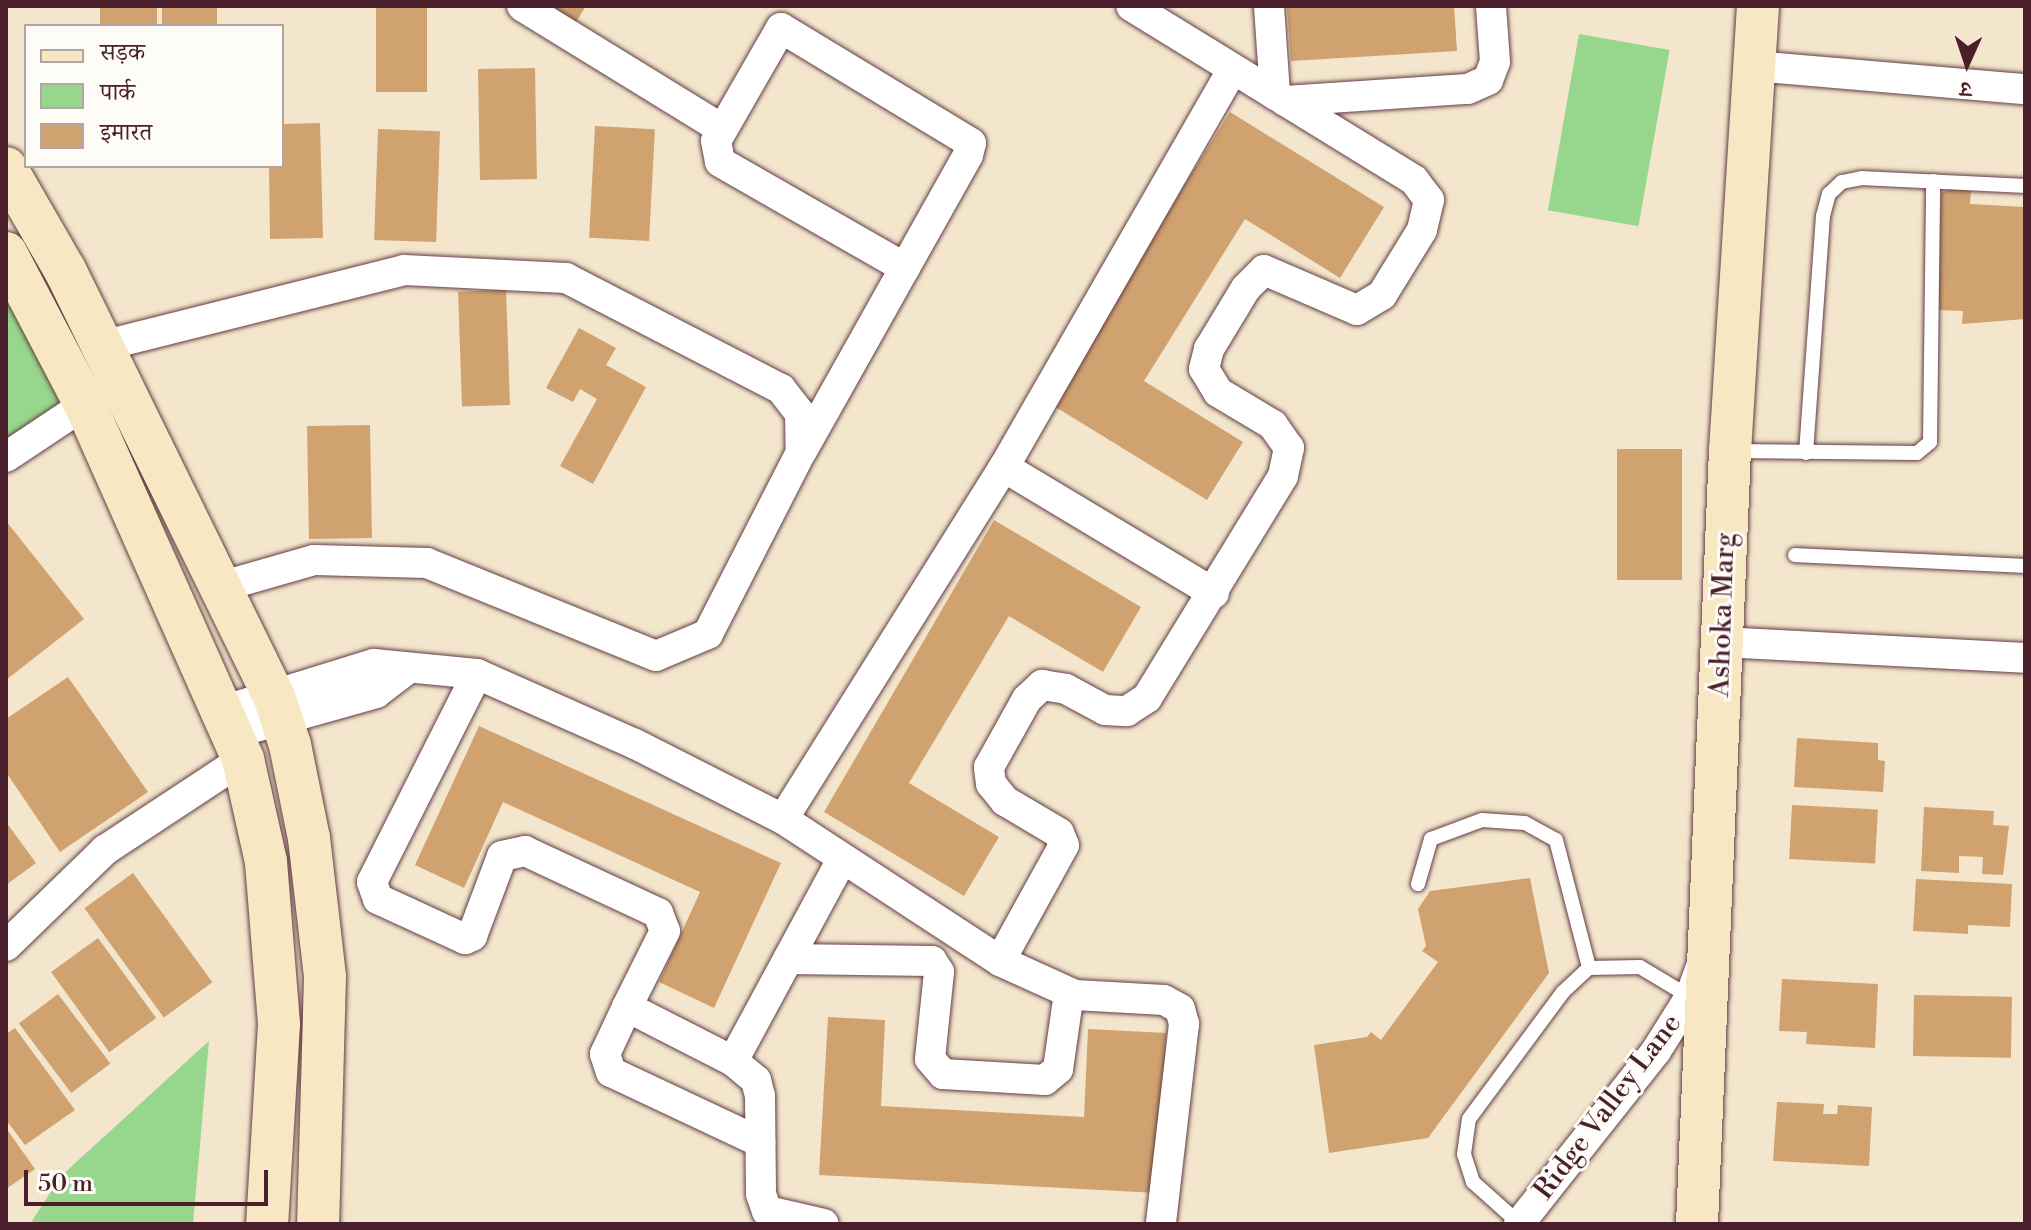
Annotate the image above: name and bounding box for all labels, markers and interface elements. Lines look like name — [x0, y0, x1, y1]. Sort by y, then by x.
legend — [24, 24, 284, 168]
north arrow — [1927, 24, 2007, 104]
text: सड़क — [100, 38, 145, 68]
text: उ — [1959, 75, 1972, 102]
text: पार्क — [100, 78, 135, 108]
text: इमारत — [100, 118, 152, 148]
street label: Ashoka Marg — [1703, 532, 1743, 698]
street label: Ridge Valley Lane — [1527, 1007, 1689, 1207]
scale bar — [28, 1154, 272, 1204]
text: 50 m — [38, 1169, 93, 1199]

